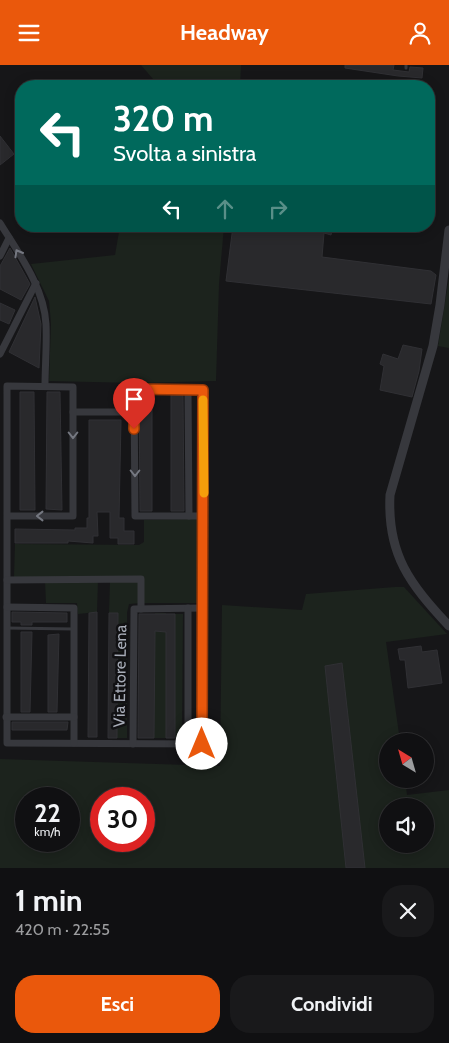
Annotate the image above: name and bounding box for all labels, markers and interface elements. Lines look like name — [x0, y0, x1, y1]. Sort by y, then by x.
icon: menu — [15, 19, 43, 47]
text: Headway — [180, 19, 269, 46]
icon: person — [406, 19, 434, 47]
text: 320 m — [113, 97, 213, 140]
icon: left — [30, 100, 95, 165]
text: Svolta a sinistra — [113, 140, 256, 167]
icon: left — [158, 195, 186, 223]
icon: ahead — [211, 195, 239, 223]
icon: right — [264, 195, 292, 223]
one-way arrow — [15, 249, 25, 258]
pin — [113, 378, 155, 429]
icon: arrive — [120, 385, 148, 413]
one-way arrow — [68, 432, 78, 440]
one-way arrow — [130, 470, 140, 477]
one-way arrow — [36, 511, 44, 521]
street label: Via Ettore Lena — [110, 624, 130, 727]
position arrow — [175, 717, 227, 769]
north arrow — [379, 733, 434, 787]
map controls — [379, 733, 434, 853]
speed limit sign: 30 — [90, 787, 155, 852]
text: 22 — [34, 798, 61, 828]
button: sound — [379, 798, 434, 853]
text: km/h — [34, 824, 61, 839]
text: 1 min — [15, 882, 83, 919]
button: close — [382, 885, 434, 937]
text: 420 m · 22:55 — [15, 920, 110, 939]
button: Esci — [15, 975, 220, 1033]
button: Condividi — [230, 975, 434, 1033]

